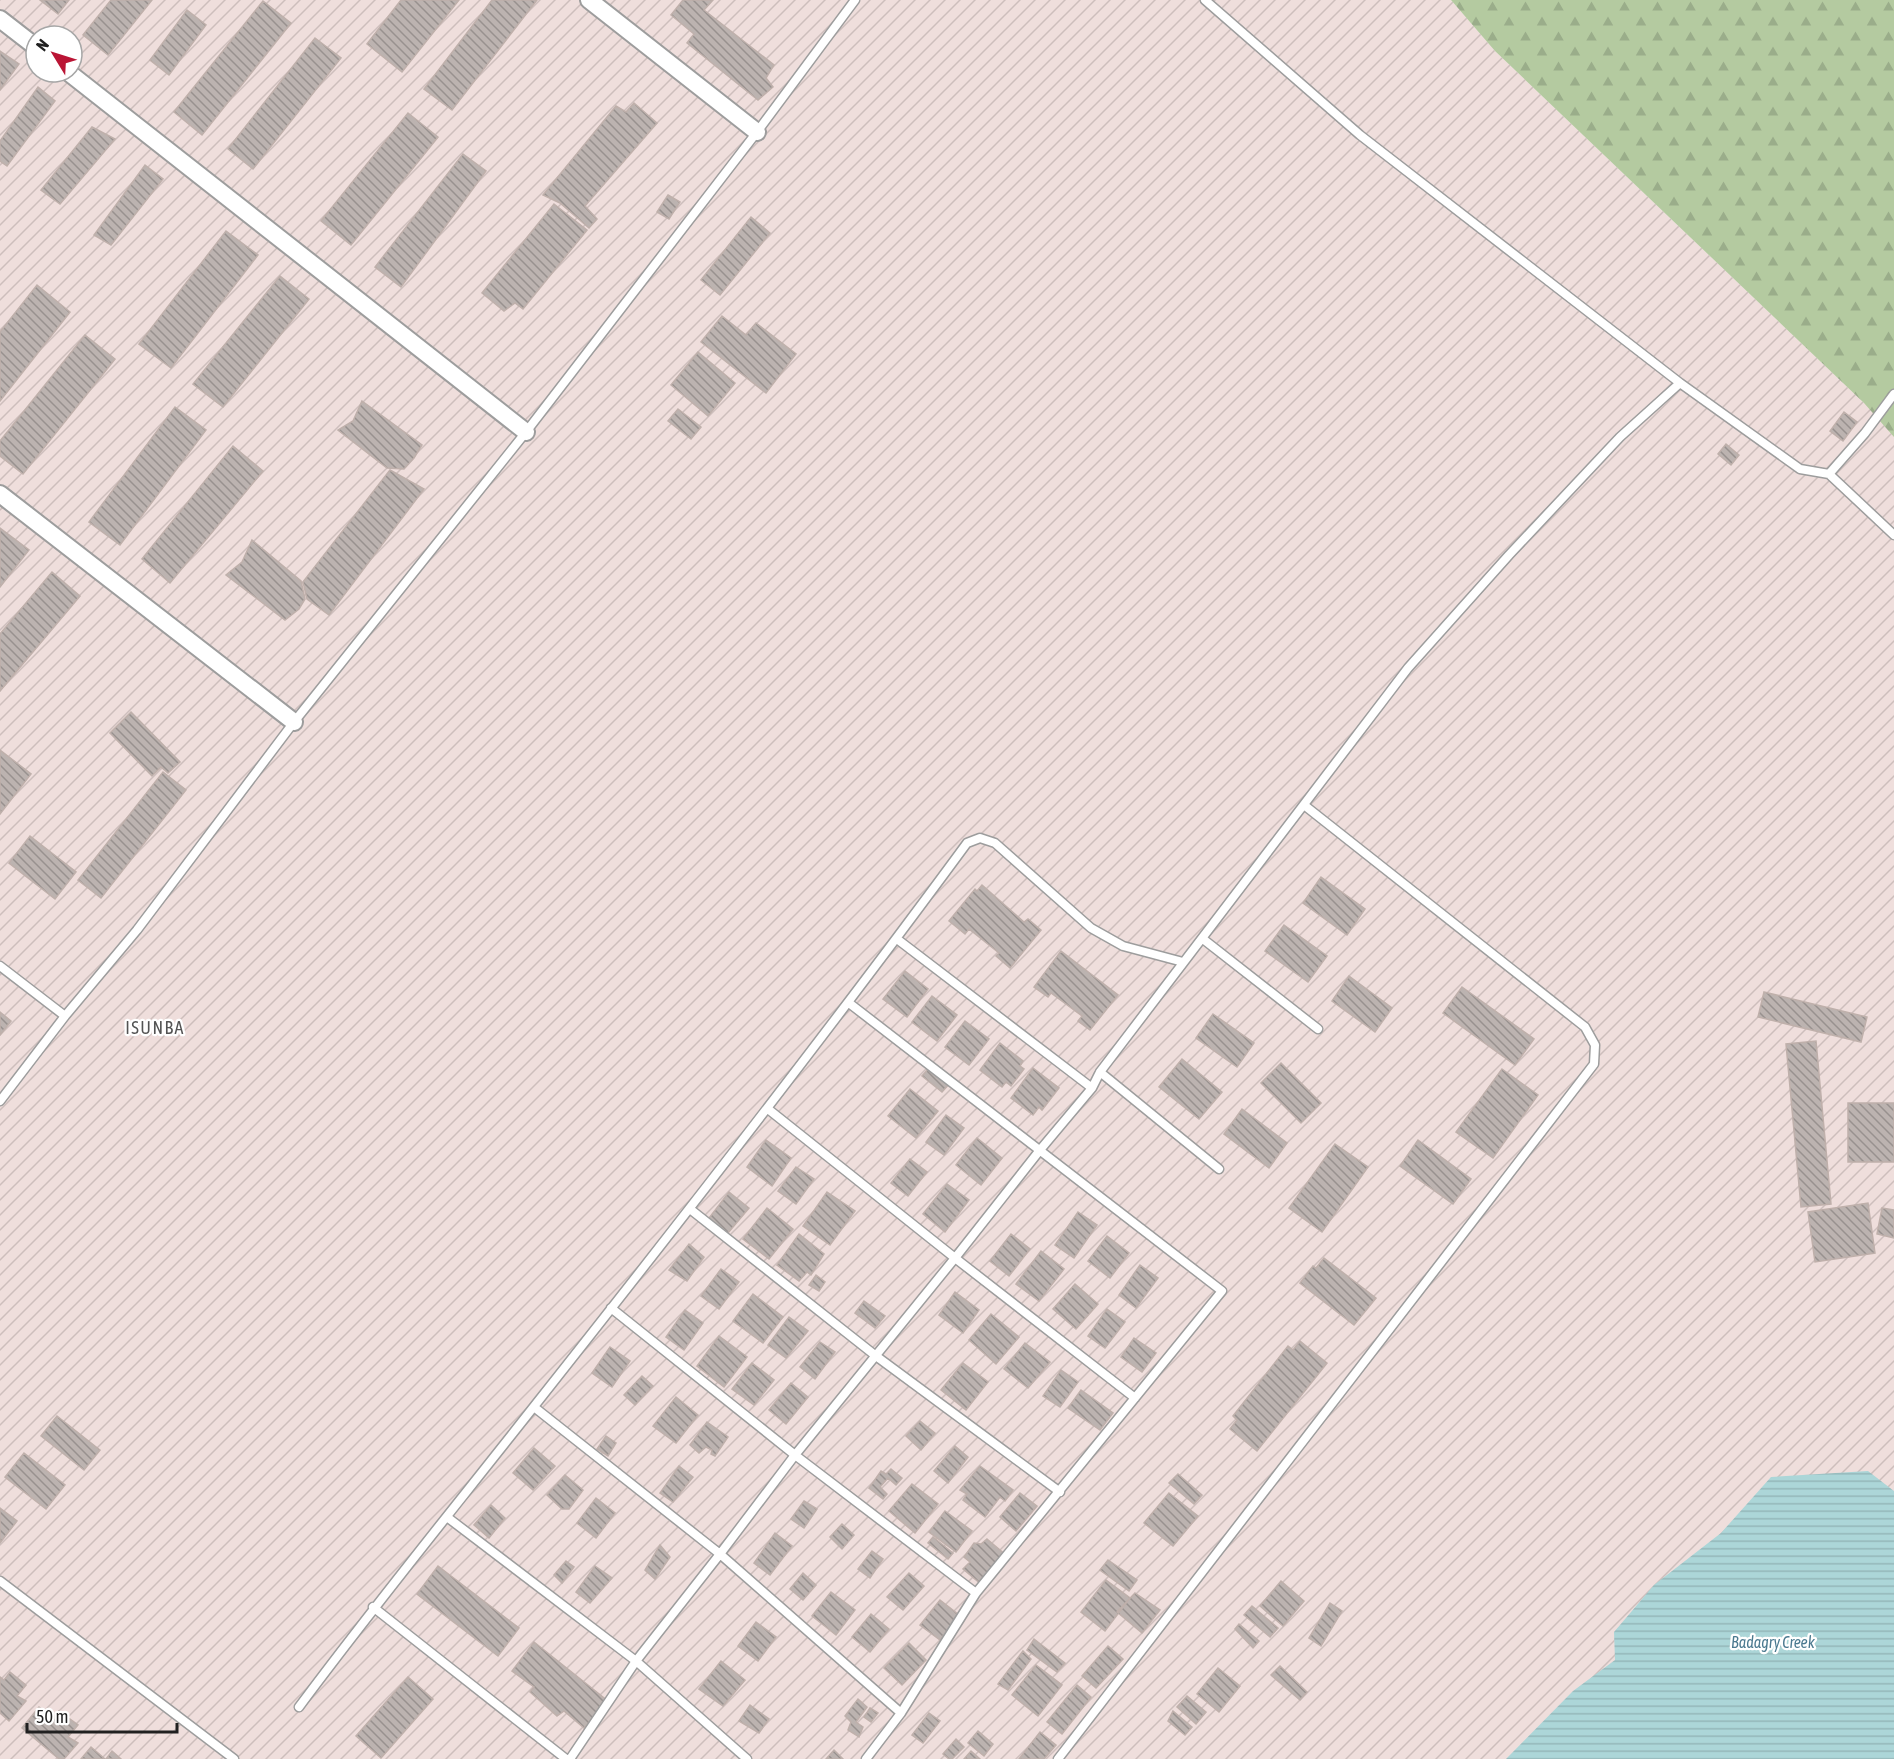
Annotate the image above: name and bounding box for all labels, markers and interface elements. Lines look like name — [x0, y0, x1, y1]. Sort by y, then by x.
north arrow — [24, 24, 84, 84]
text: N — [32, 35, 52, 54]
district label: ISUNBA — [125, 1017, 185, 1038]
water label: Badagry Creek — [1731, 1633, 1816, 1652]
scale bar — [27, 1696, 177, 1734]
text: 50 m — [36, 1706, 68, 1727]

